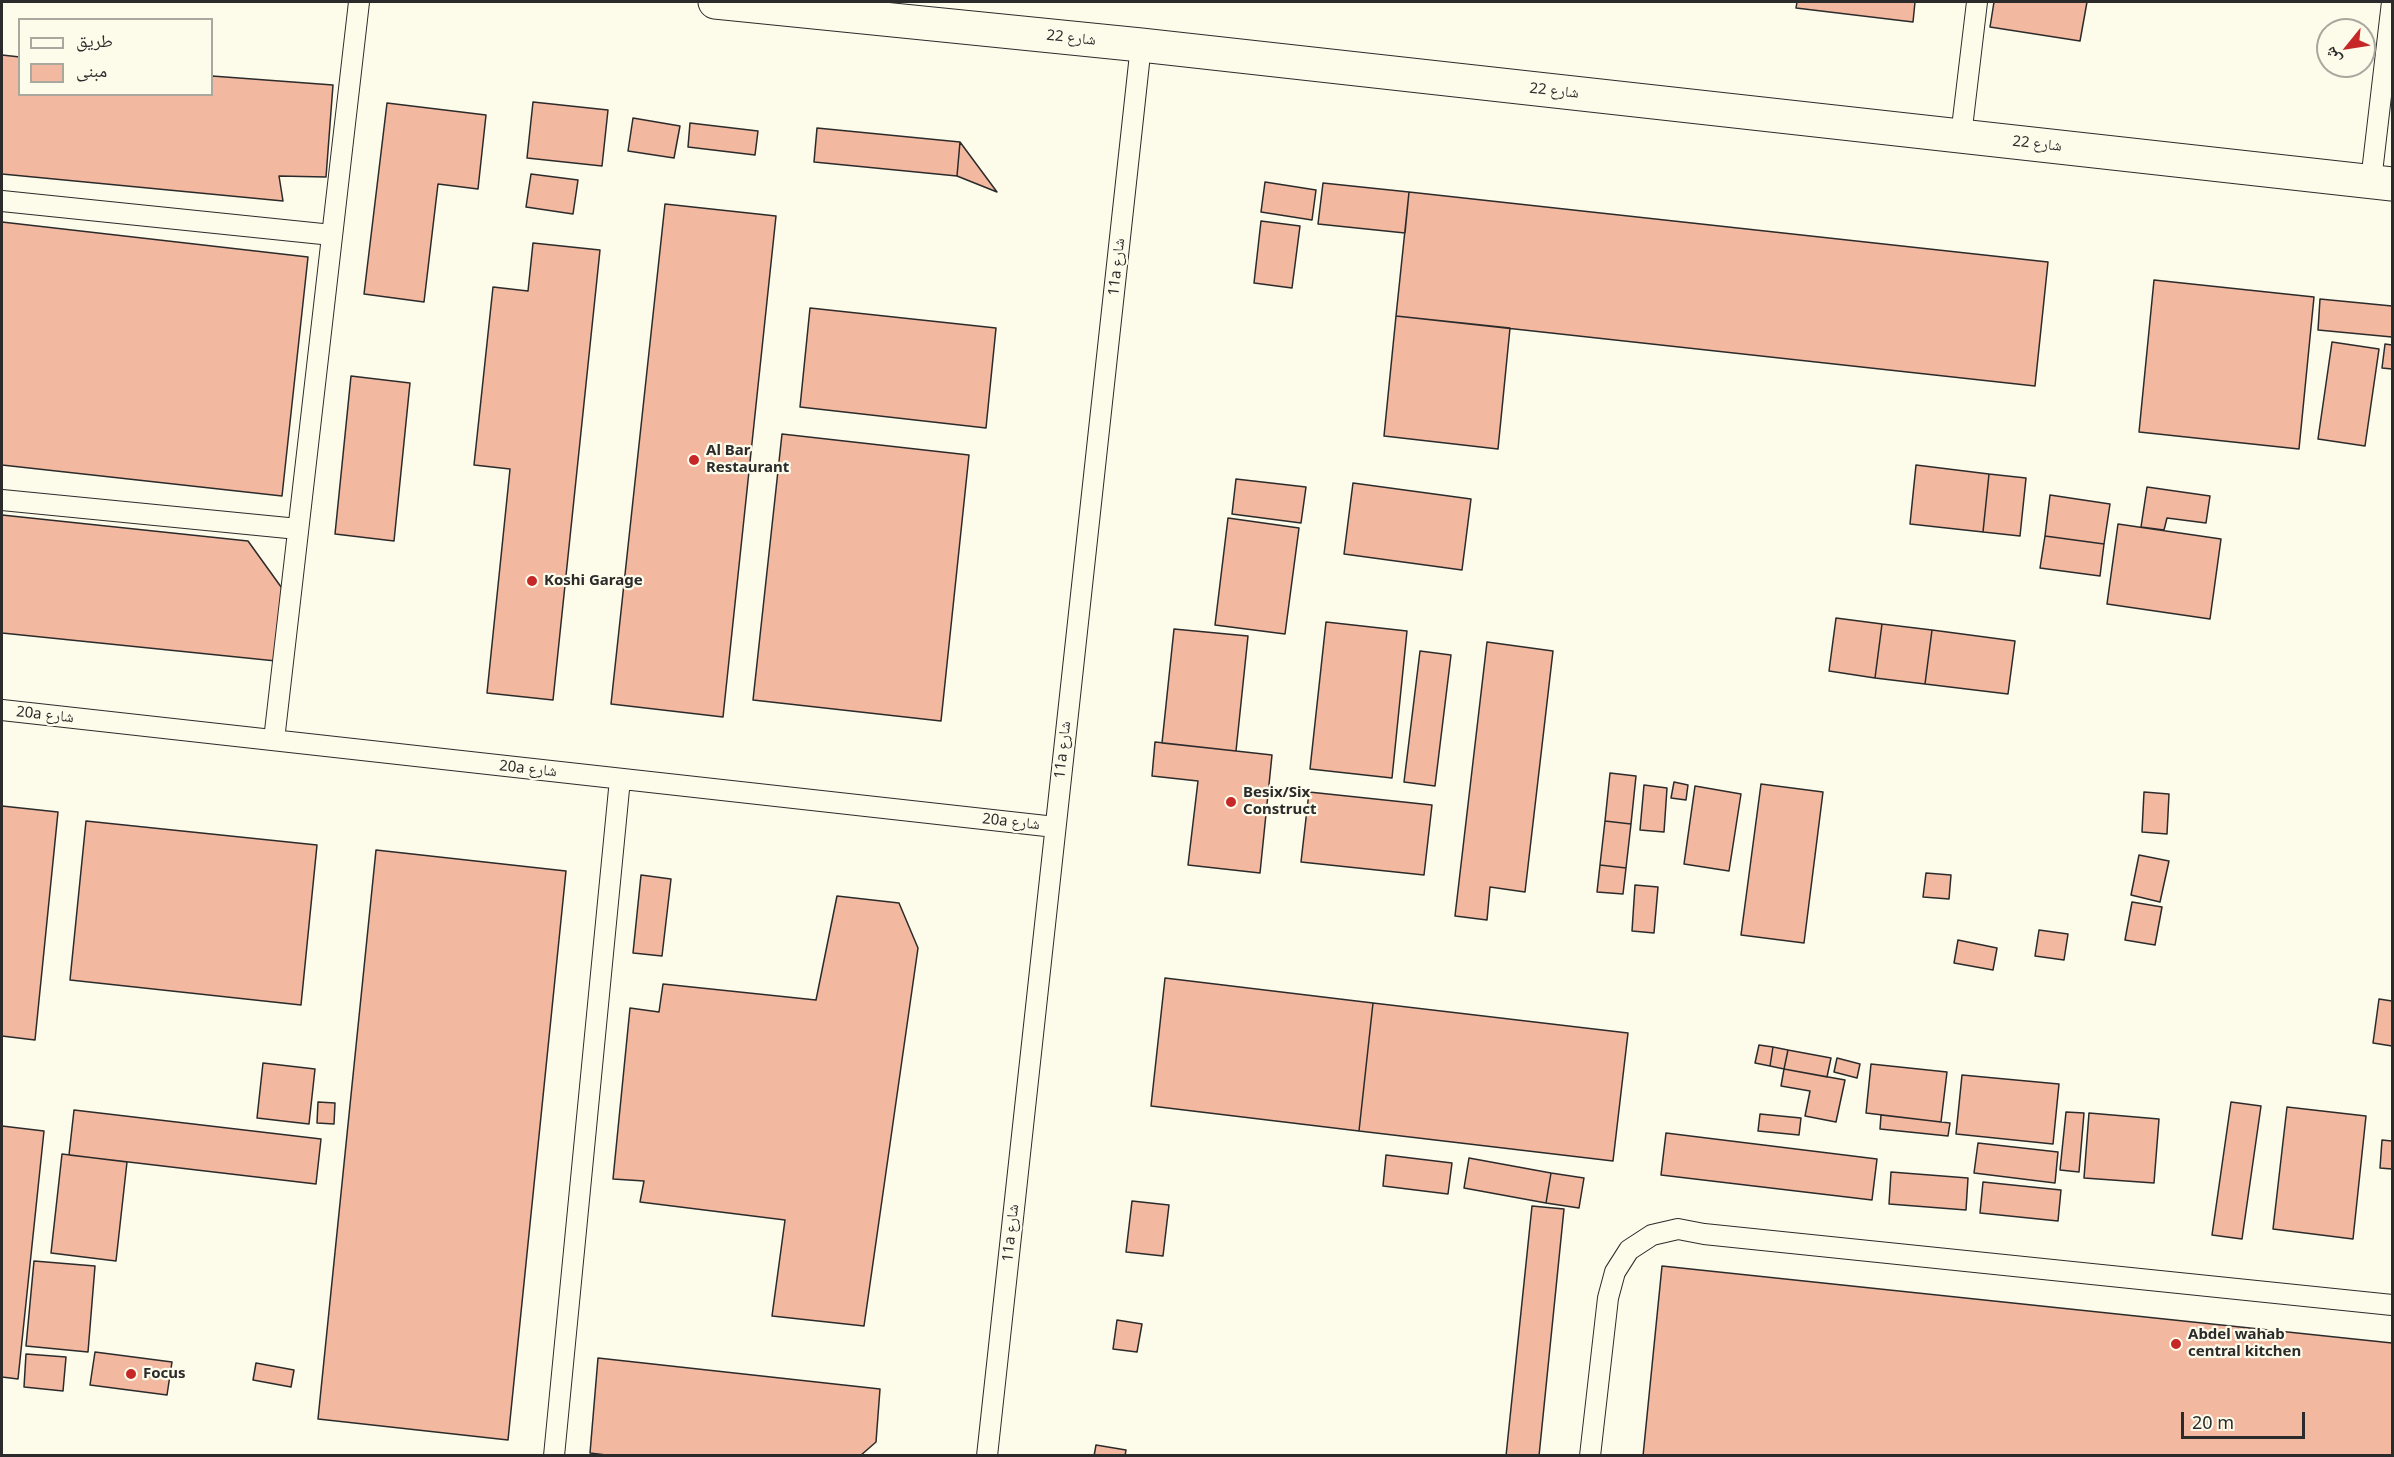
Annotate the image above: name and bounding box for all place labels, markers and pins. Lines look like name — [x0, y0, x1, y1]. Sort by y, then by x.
place label: Al Bar Restaurant — [706, 442, 789, 477]
marker: Al Bar Restaurant — [687, 453, 701, 467]
place label: Koshi Garage — [544, 572, 643, 590]
marker: Koshi Garage — [525, 574, 539, 588]
place label: Besix/Six Construct — [1243, 784, 1316, 819]
marker: Besix/Six Construct — [1224, 795, 1238, 809]
place label: Abdel wahab central kitchen — [2188, 1326, 2301, 1361]
marker: Abdel wahab central kitchen — [2169, 1337, 2183, 1351]
place label: Focus — [143, 1365, 186, 1383]
marker: Focus — [124, 1367, 138, 1381]

